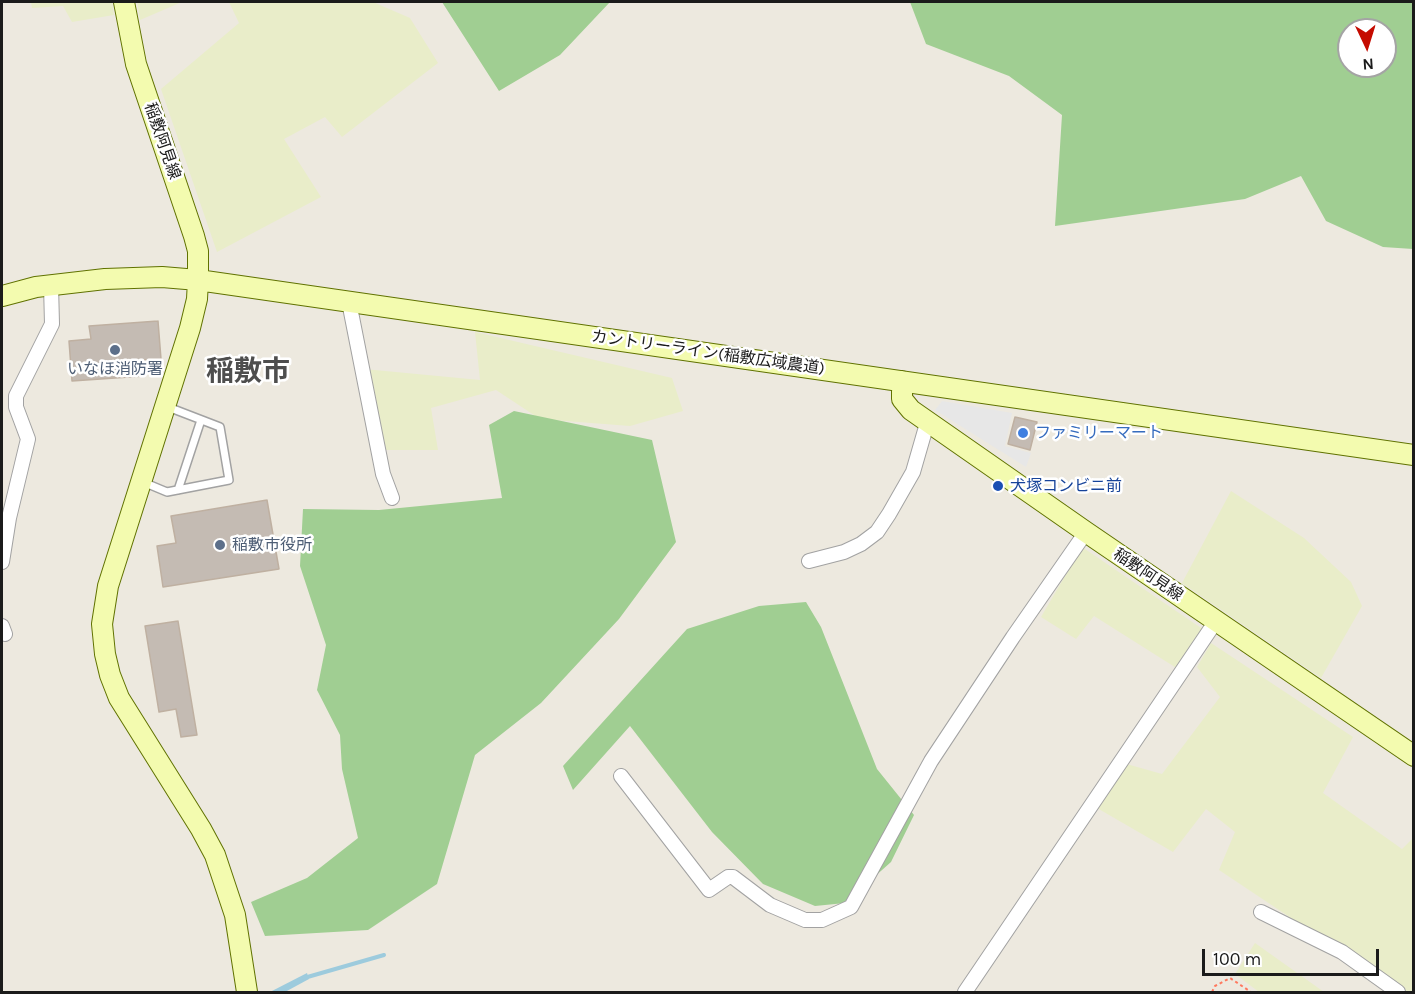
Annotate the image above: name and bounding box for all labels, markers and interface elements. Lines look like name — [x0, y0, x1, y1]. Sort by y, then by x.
north arrow — [1337, 18, 1397, 78]
text: N — [1362, 55, 1375, 74]
street label: 稲敷阿見線 — [140, 100, 184, 182]
street label: カントリーライン(稲敷広域農道) — [590, 327, 826, 379]
marker: いなほ消防署 — [108, 343, 122, 357]
district label: 稲敷市 — [206, 355, 290, 389]
place label: いなほ消防署 — [67, 359, 163, 379]
place label: ファミリーマート — [1035, 423, 1163, 443]
marker: ファミリーマート — [1016, 426, 1030, 440]
place label: 犬塚コンビニ前 — [1010, 476, 1122, 496]
marker: 犬塚コンビニ前 — [991, 479, 1005, 493]
place label: 稲敷市役所 — [232, 535, 312, 555]
marker: 稲敷市役所 — [213, 538, 227, 552]
street label: 稲敷阿見線 — [1109, 545, 1187, 605]
scale bar — [1205, 937, 1382, 975]
text: 100 m — [1213, 948, 1261, 970]

